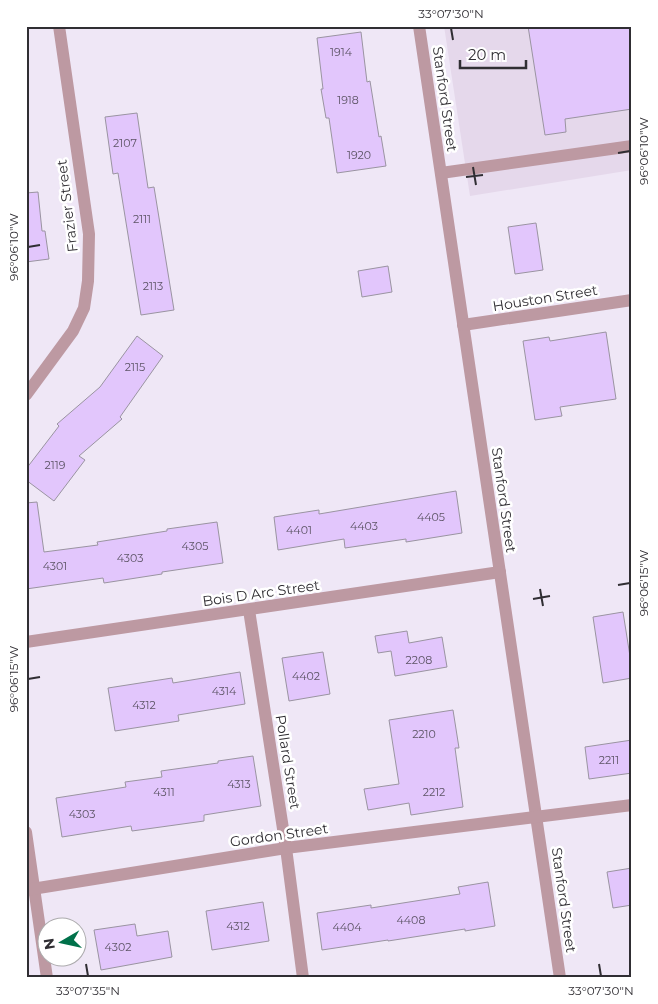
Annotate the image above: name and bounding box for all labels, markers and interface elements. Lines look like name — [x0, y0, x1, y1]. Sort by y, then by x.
text: 33°07'30"N — [418, 6, 484, 21]
scale bar — [460, 38, 527, 70]
house number: 1914 — [330, 45, 353, 59]
street label: Stanford Street — [429, 45, 461, 153]
text: 20 m — [468, 45, 506, 64]
house number: 1918 — [337, 93, 359, 107]
text: 96°06'10"W — [636, 117, 651, 185]
house number: 2107 — [113, 136, 137, 150]
house number: 1920 — [347, 148, 371, 162]
street label: Frazier Street — [52, 158, 82, 253]
house number: 2111 — [133, 212, 151, 226]
text: 96°06'10"W — [6, 213, 21, 281]
house number: 2113 — [143, 279, 163, 293]
street label: Houston Street — [491, 281, 599, 315]
house number: 2115 — [125, 360, 145, 374]
street label: Stanford Street — [488, 446, 520, 554]
house number: 2119 — [45, 458, 66, 472]
house number: 4405 — [417, 510, 445, 524]
house number: 4403 — [350, 519, 378, 533]
house number: 4401 — [286, 523, 312, 537]
house number: 4305 — [182, 539, 208, 553]
text: 96°06'15"W — [636, 550, 651, 616]
house number: 4303 — [117, 551, 143, 565]
house number: 4301 — [43, 559, 67, 573]
street label: Bois D Arc Street — [201, 576, 321, 610]
text: 96°06'15"W — [6, 646, 21, 712]
house number: 2208 — [406, 653, 432, 667]
house number: 4402 — [292, 669, 320, 683]
house number: 4314 — [212, 684, 237, 698]
house number: 4312 — [132, 698, 156, 712]
street label: Pollard Street — [272, 713, 304, 811]
house number: 2210 — [412, 727, 436, 741]
house number: 2211 — [599, 753, 619, 767]
house number: 4313 — [227, 777, 251, 791]
house number: 4311 — [153, 785, 175, 799]
house number: 2212 — [423, 785, 445, 799]
house number: 4303 — [69, 807, 95, 821]
street label: Gordon Street — [229, 819, 329, 851]
street label: Stanford Street — [548, 846, 580, 954]
house number: 4408 — [397, 913, 425, 927]
north arrow — [38, 916, 88, 966]
house number: 4312 — [226, 919, 250, 933]
house number: 4404 — [332, 920, 362, 934]
text: N — [39, 937, 59, 951]
house number: 4302 — [105, 940, 131, 954]
text: 33°07'35"N — [56, 983, 120, 998]
text: 33°07'30"N — [568, 983, 634, 998]

